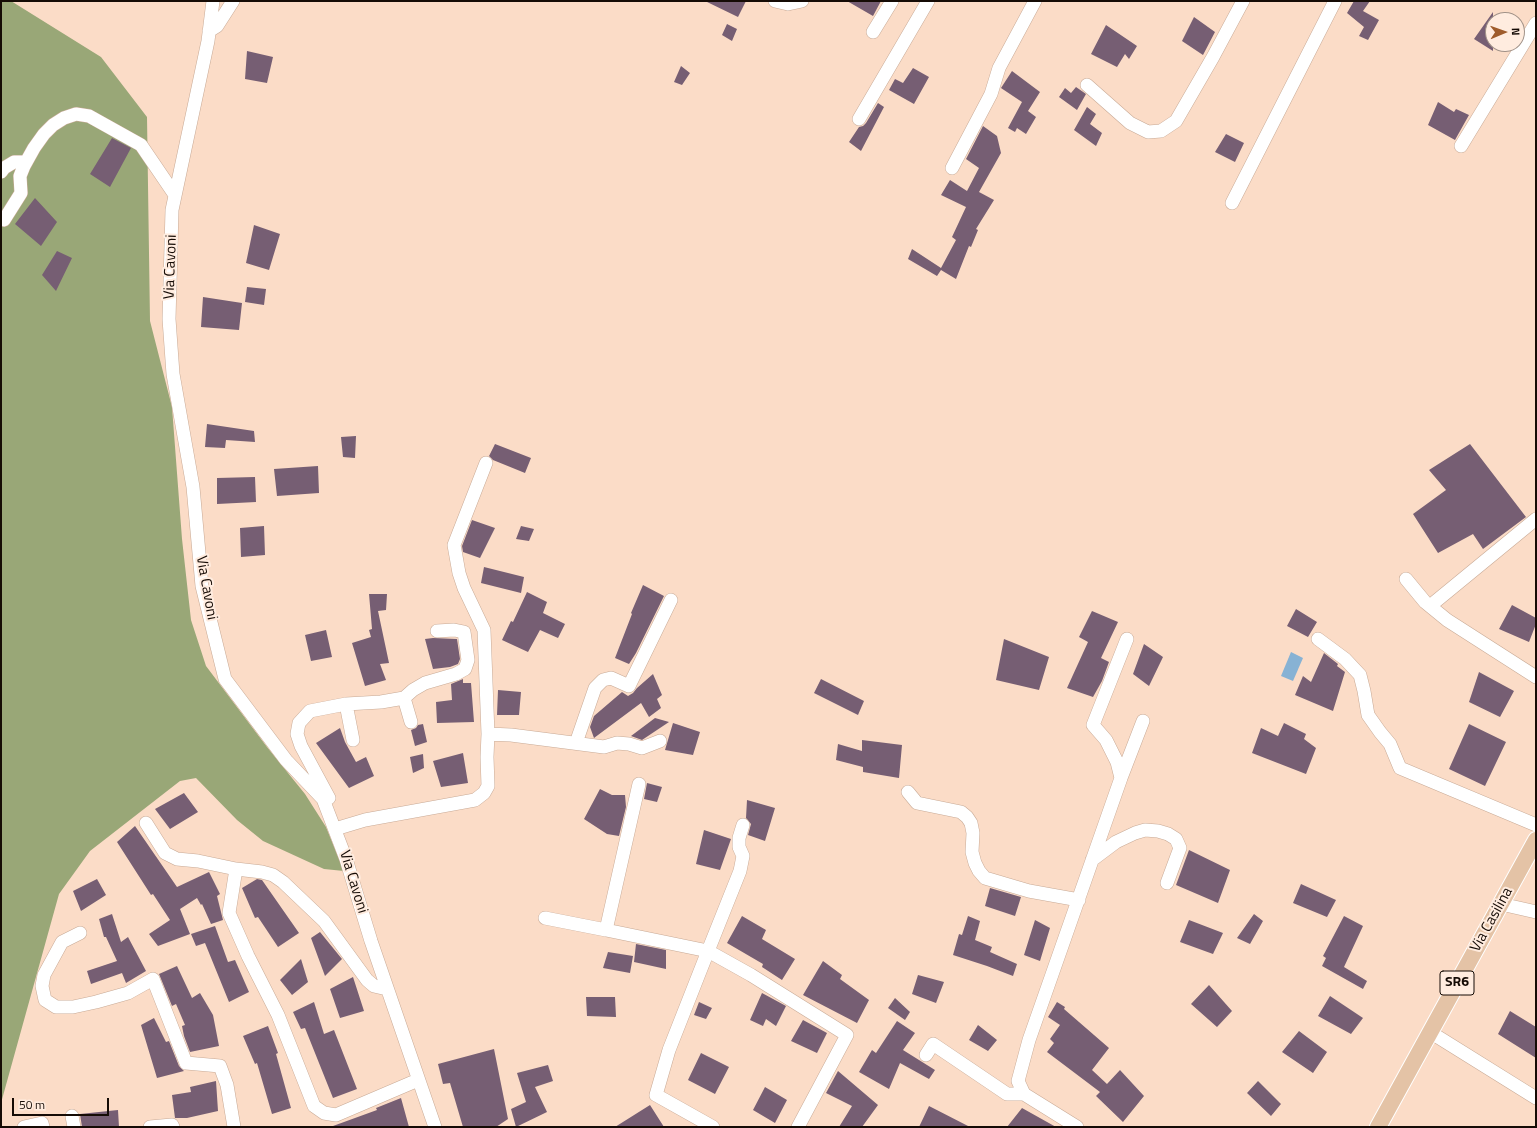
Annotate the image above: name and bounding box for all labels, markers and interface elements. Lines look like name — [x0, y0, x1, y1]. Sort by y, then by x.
north arrow — [1485, 12, 1525, 52]
text: N — [1508, 28, 1524, 36]
street label: Via Cavoni — [161, 234, 181, 300]
street label: Via Cavoni — [192, 555, 220, 621]
street label: Via Cavoni — [335, 848, 371, 916]
street label: Via Casilina — [1467, 885, 1517, 955]
road number: SR6 — [1440, 971, 1474, 995]
scale bar — [14, 1090, 111, 1116]
text: 50 m — [19, 1095, 45, 1114]

